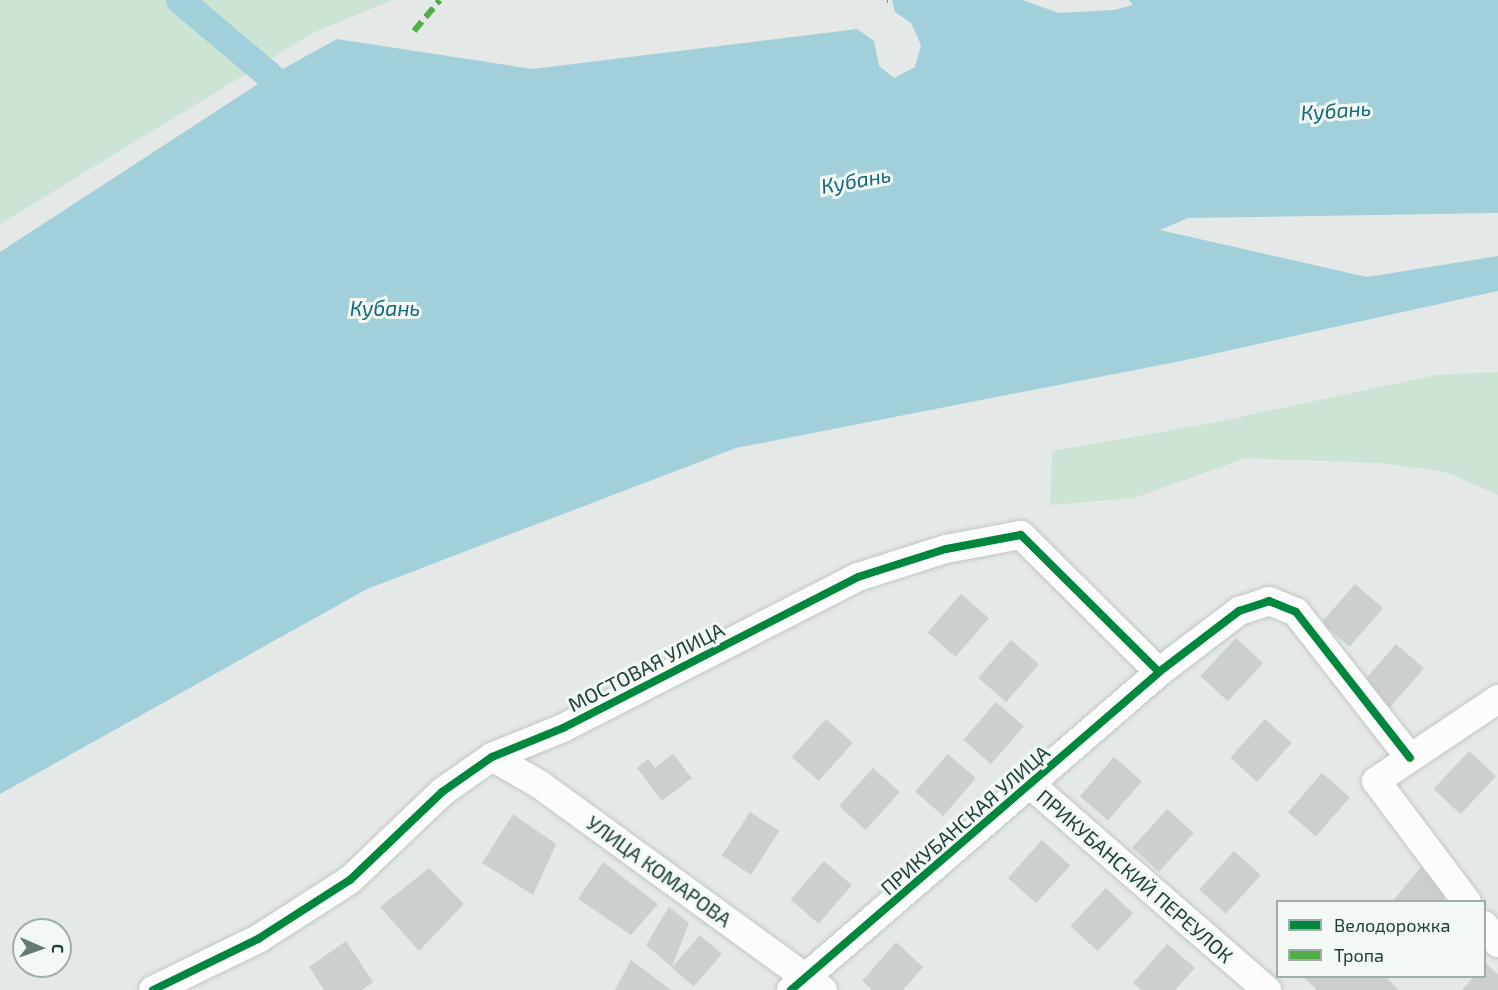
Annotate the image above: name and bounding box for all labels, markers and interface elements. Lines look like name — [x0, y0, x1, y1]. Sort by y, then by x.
water label: Кубань — [1300, 95, 1372, 125]
water label: Кубань — [819, 161, 893, 199]
water label: Кубань — [350, 295, 420, 321]
street label: МОСТОВАЯ УЛИЦА — [564, 617, 728, 717]
street label: ПРИКУБАНСКАЯ УЛИЦА — [876, 740, 1054, 900]
street label: ПРИКУБАНСКИЙ ПЕРЕУЛОК — [1032, 784, 1238, 968]
street label: УЛИЦА КОМАРОВА — [582, 810, 736, 932]
legend — [1276, 900, 1486, 978]
text: Велодорожка — [1334, 914, 1450, 936]
north arrow — [12, 918, 72, 978]
text: С — [49, 944, 68, 954]
text: Тропа — [1334, 944, 1384, 966]

